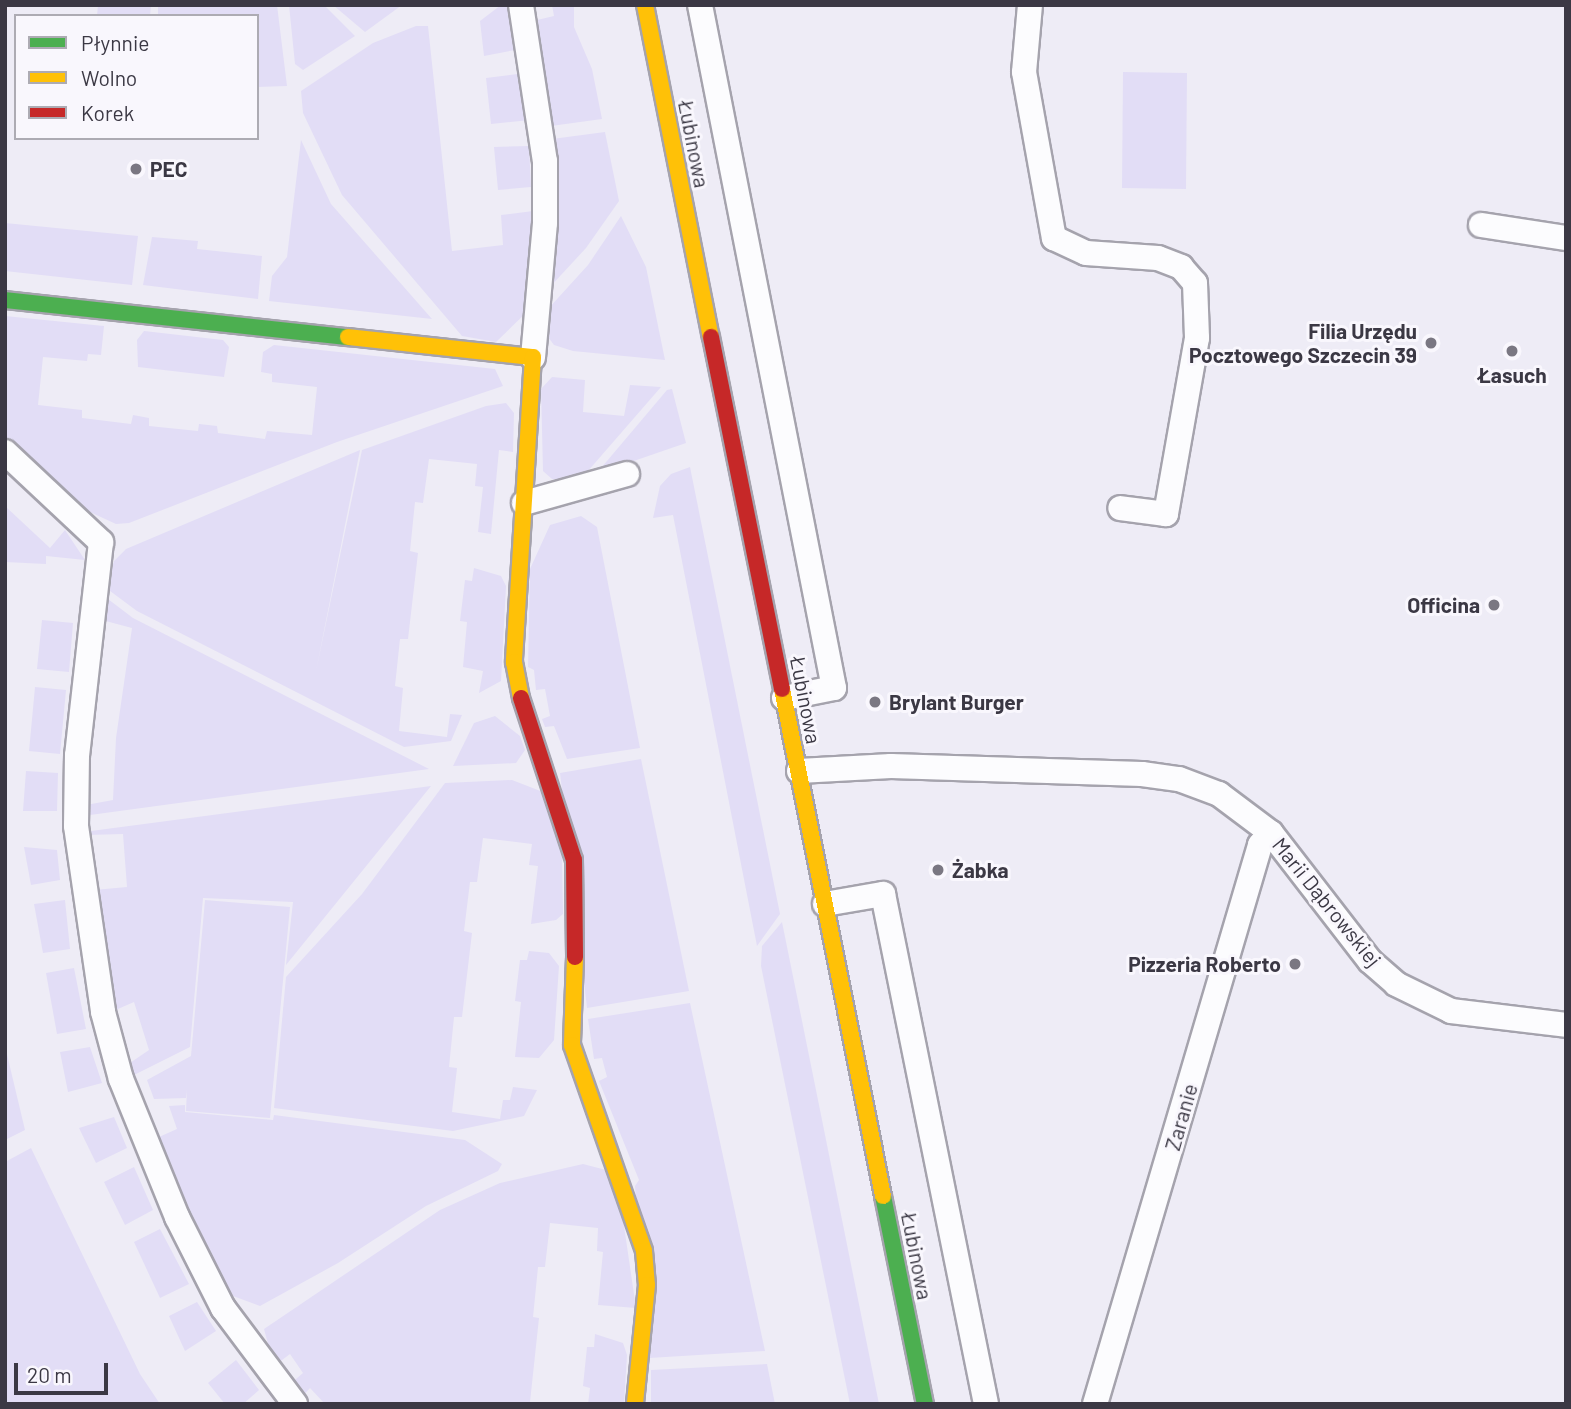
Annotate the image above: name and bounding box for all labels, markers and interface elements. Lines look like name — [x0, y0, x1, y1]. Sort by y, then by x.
legend — [14, 14, 259, 140]
text: Płynnie — [81, 30, 149, 55]
text: Wolno — [81, 65, 137, 90]
street label: Łubinowa — [673, 98, 715, 190]
text: Korek — [81, 100, 134, 125]
place label: PEC — [150, 156, 188, 182]
marker: PEC — [128, 161, 144, 177]
place label: Filia Urzędu Pocztowego Szczecin 39 — [1189, 318, 1417, 368]
marker: Filia Urzędu Pocztowego Szczecin 39 — [1423, 335, 1439, 351]
marker: Łasuch — [1504, 343, 1520, 359]
place label: Łasuch — [1477, 362, 1547, 388]
place label: Officina — [1407, 592, 1480, 618]
marker: Officina — [1486, 597, 1502, 613]
street label: Łubinowa — [785, 654, 827, 746]
place label: Brylant Burger — [889, 689, 1024, 715]
marker: Brylant Burger — [867, 694, 883, 710]
street label: Marii Dąbrowskiej — [1267, 832, 1387, 972]
place label: Żabka — [952, 857, 1008, 883]
marker: Żabka — [930, 862, 946, 878]
place label: Pizzeria Roberto — [1128, 951, 1281, 977]
marker: Pizzeria Roberto — [1287, 956, 1303, 972]
street label: Zaranie — [1159, 1081, 1203, 1153]
street label: Łubinowa — [896, 1210, 938, 1302]
scale bar — [18, 1350, 112, 1394]
text: 20 m — [27, 1362, 72, 1387]

